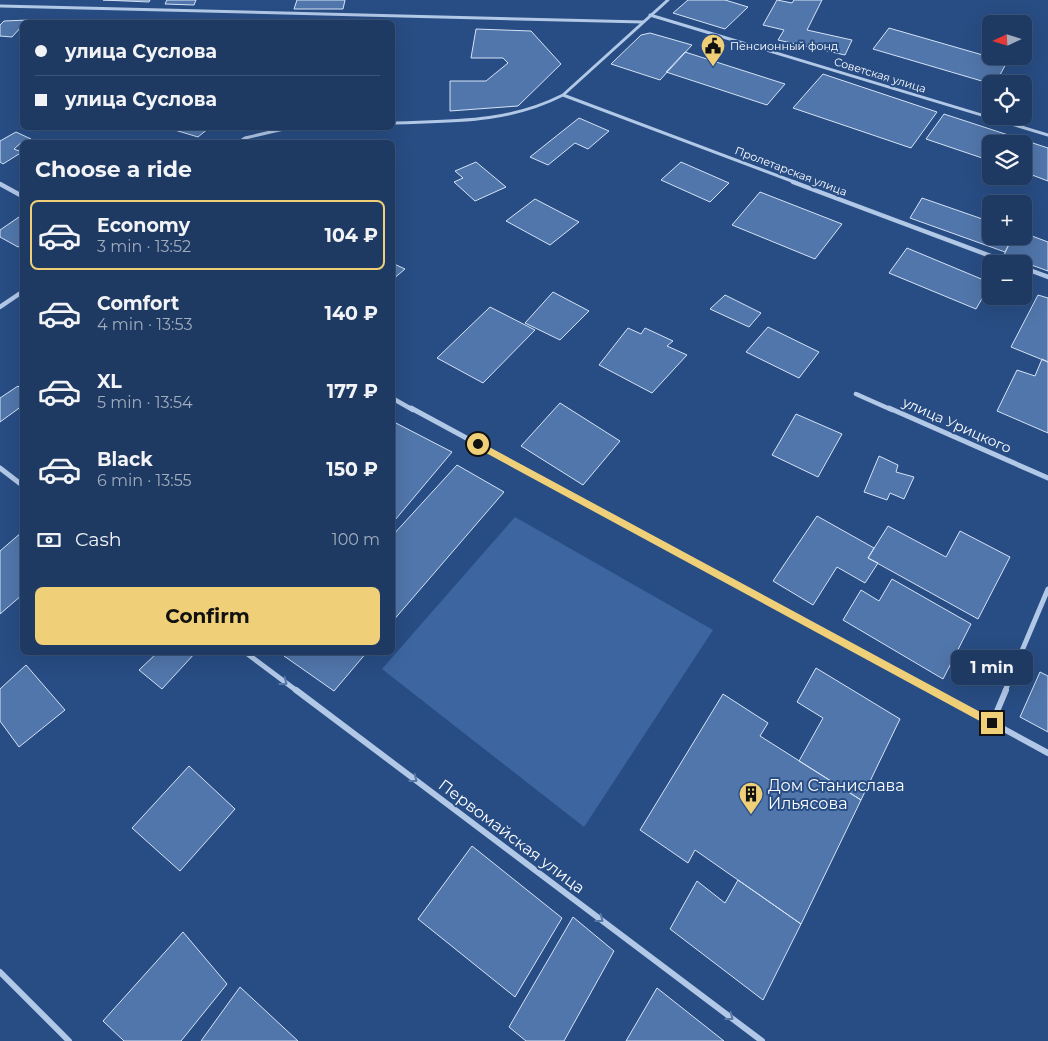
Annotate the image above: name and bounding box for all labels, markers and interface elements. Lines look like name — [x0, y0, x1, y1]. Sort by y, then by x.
north arrow — [982, 15, 1032, 65]
map controls — [982, 15, 1032, 305]
public building icon: Пенсионный фонд — [700, 33, 726, 67]
place label: Пенсионный фонд — [730, 39, 838, 53]
text: улица Суслова — [65, 40, 217, 63]
street label: Советская улица — [832, 54, 928, 96]
button: locate — [982, 75, 1032, 125]
text: улица Суслова — [65, 88, 217, 111]
button: layers — [982, 135, 1032, 185]
street label: Пролетарская улица — [733, 143, 849, 199]
text: Choose a ride — [35, 156, 192, 183]
button: + — [982, 195, 1032, 245]
icon: car — [37, 213, 82, 258]
text: Economy — [97, 214, 190, 237]
text: 104 ₽ — [324, 224, 378, 247]
text: 3 min · 13:52 — [97, 237, 191, 256]
button: − — [982, 255, 1032, 305]
icon: car — [37, 291, 82, 336]
text: Comfort — [97, 292, 179, 315]
text: 140 ₽ — [324, 302, 378, 325]
text: 4 min · 13:53 — [97, 315, 192, 334]
icon: car — [37, 369, 82, 414]
text: XL — [97, 370, 122, 393]
text: 177 ₽ — [327, 380, 378, 403]
text: 5 min · 13:54 — [97, 393, 193, 412]
street label: улица Урицкого — [899, 393, 1014, 457]
route start — [467, 433, 489, 455]
icon: car — [37, 447, 82, 492]
text: Black — [97, 448, 153, 471]
text: 150 ₽ — [326, 458, 378, 481]
text: 6 min · 13:55 — [97, 471, 192, 490]
icon: cash — [35, 526, 63, 554]
text: Cash — [75, 528, 122, 551]
text: 100 m — [332, 530, 380, 549]
button: Confirm — [35, 587, 380, 645]
callout: 1 min — [951, 650, 1033, 686]
text: 1 min — [970, 658, 1014, 677]
one-way arrow — [278, 676, 288, 685]
route end — [981, 712, 1003, 734]
one-way arrow — [408, 774, 417, 782]
street label: Первомайская улица — [435, 775, 589, 898]
place label: Дом Станислава Ильясова — [768, 776, 905, 813]
building icon: Дом Станислава Ильясова — [738, 781, 764, 815]
one-way arrow — [594, 914, 603, 922]
one-way arrow — [724, 1011, 734, 1020]

